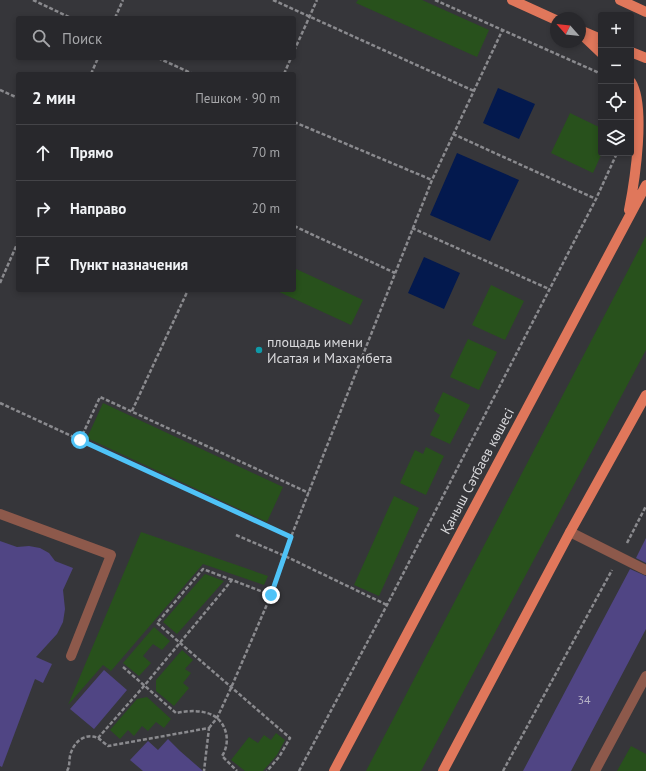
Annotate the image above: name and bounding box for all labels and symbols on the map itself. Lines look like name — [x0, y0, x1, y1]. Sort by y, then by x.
north arrow — [550, 12, 586, 48]
place label: площадь имени Исатая и Махамбета — [267, 333, 392, 367]
marker: площадь имени Исатая и Махамбета — [254, 345, 264, 355]
street label: Қаныш Сәтбаев көшесі — [436, 405, 518, 537]
route start — [71, 431, 89, 449]
route end — [262, 586, 280, 604]
house number: 34 — [577, 692, 591, 707]

